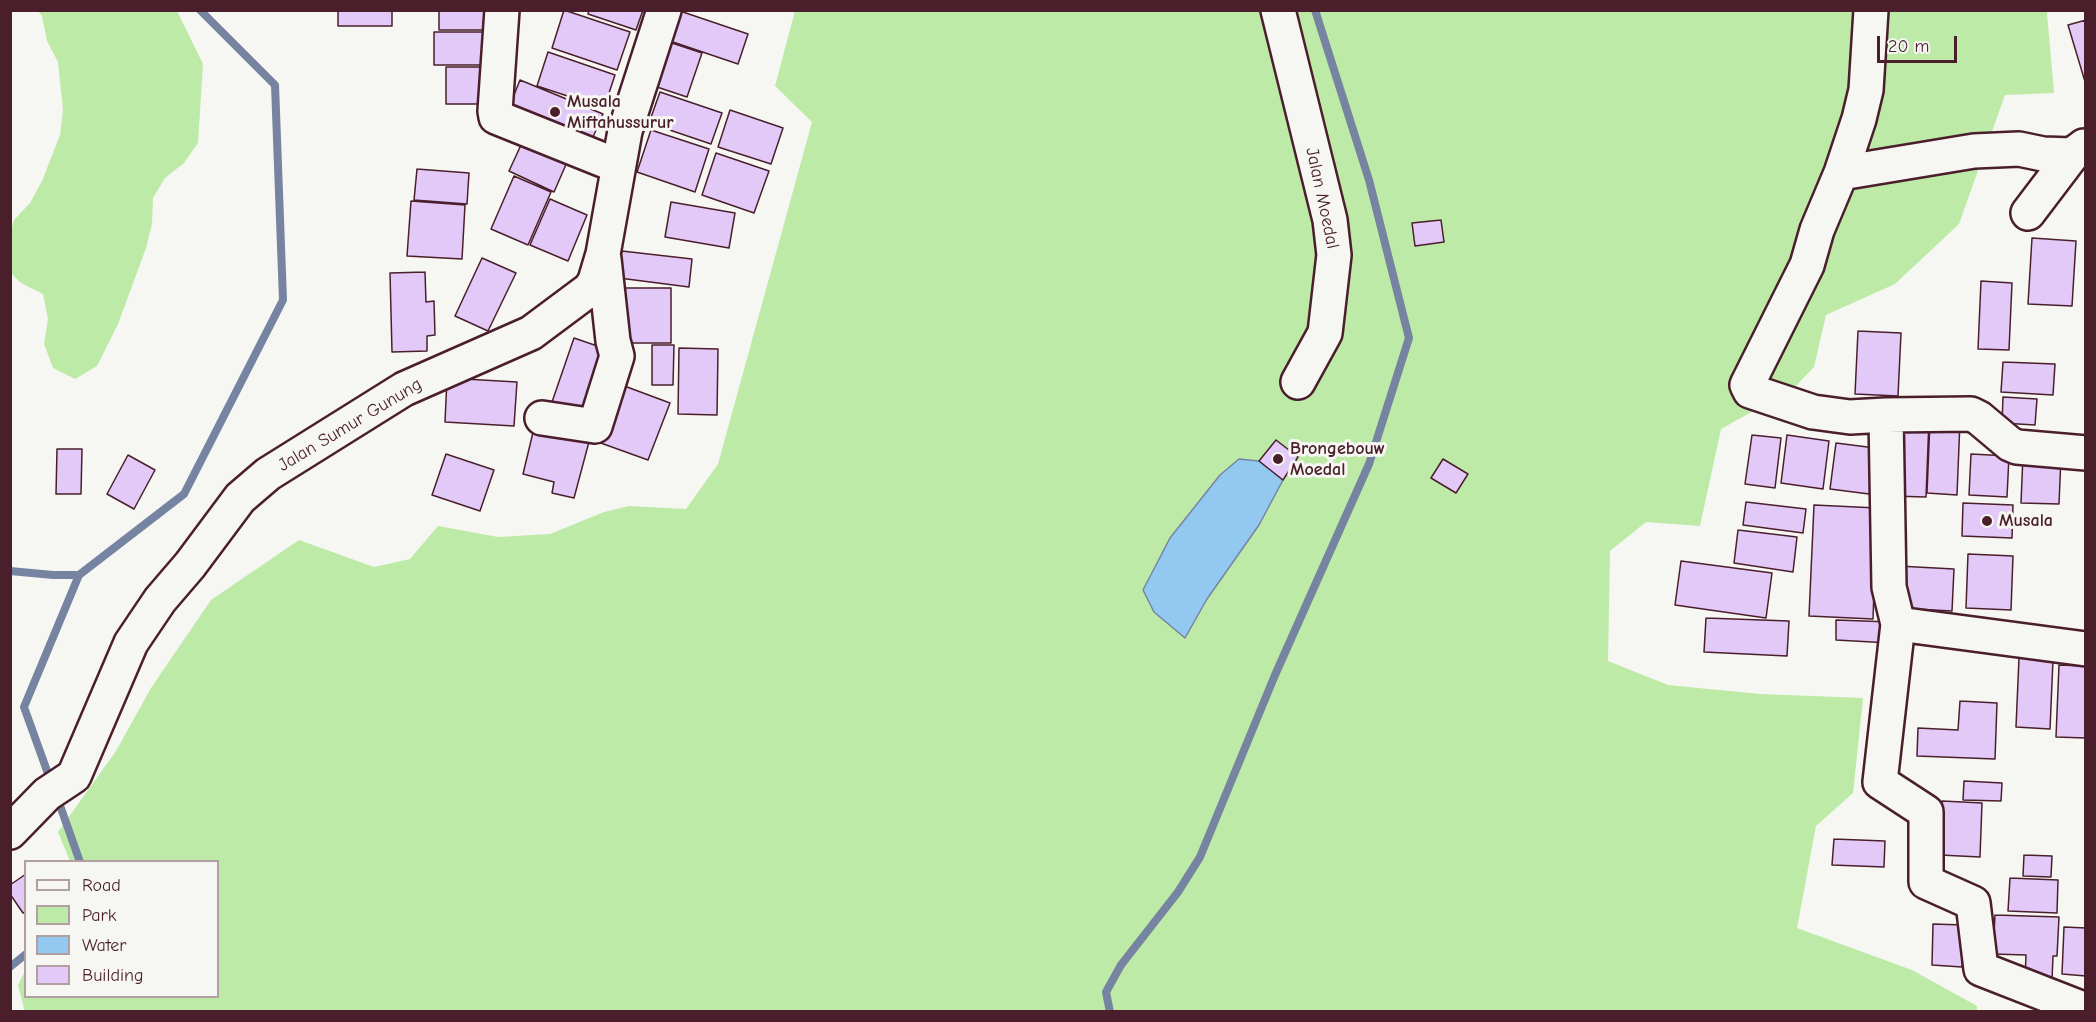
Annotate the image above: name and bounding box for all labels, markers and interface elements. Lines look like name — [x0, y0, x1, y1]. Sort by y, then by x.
scale bar — [1880, 24, 1960, 62]
text: 20 m — [1888, 36, 1929, 57]
place label: Musala Miftahussurur — [567, 91, 674, 134]
marker: Musala Miftahussurur — [548, 105, 562, 119]
street label: Jalan Moedal — [1301, 145, 1343, 251]
street label: Jalan Sumur Gunung — [274, 374, 426, 476]
place label: Brongebouw Moedal — [1290, 438, 1385, 480]
marker: Brongebouw Moedal — [1271, 452, 1285, 466]
place label: Musala — [1999, 510, 2053, 532]
marker: Musala — [1980, 514, 1994, 528]
legend — [24, 860, 219, 998]
text: Road — [82, 875, 121, 896]
text: Park — [82, 905, 116, 926]
text: Water — [82, 935, 126, 956]
text: Building — [82, 965, 144, 986]

